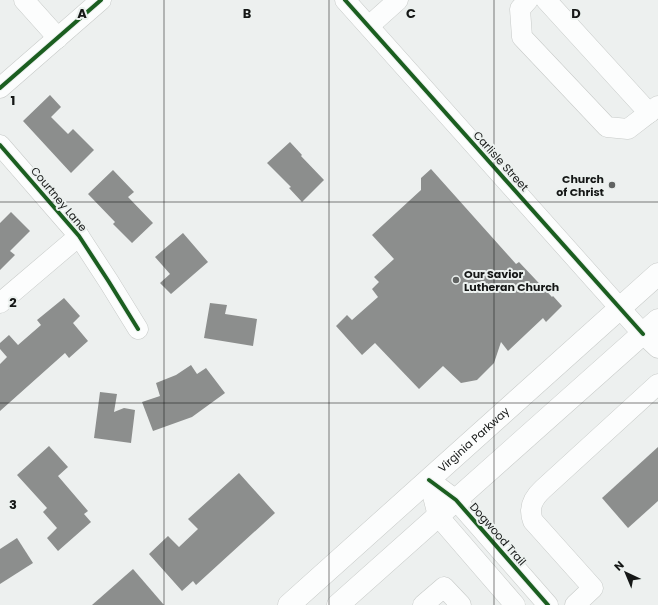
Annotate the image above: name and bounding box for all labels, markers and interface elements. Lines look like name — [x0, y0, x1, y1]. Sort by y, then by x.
text: A — [77, 4, 87, 23]
text: B — [243, 4, 252, 23]
text: C — [406, 4, 416, 23]
text: D — [571, 4, 581, 23]
text: 1 — [11, 91, 15, 110]
street label: Carlisle Street — [470, 127, 532, 195]
street label: Courtney Lane — [27, 163, 91, 235]
place label: Church of Christ — [556, 171, 605, 200]
marker: Church of Christ — [607, 180, 617, 190]
place label: Our Savior Lutheran Church — [464, 266, 559, 295]
marker: Our Savior Lutheran Church — [451, 275, 461, 285]
text: 2 — [9, 293, 17, 312]
street label: Virginia Parkway — [434, 403, 513, 476]
text: 3 — [9, 495, 17, 514]
street label: Dogwood Trail — [466, 499, 530, 569]
north arrow — [606, 553, 646, 593]
text: N — [611, 557, 628, 574]

